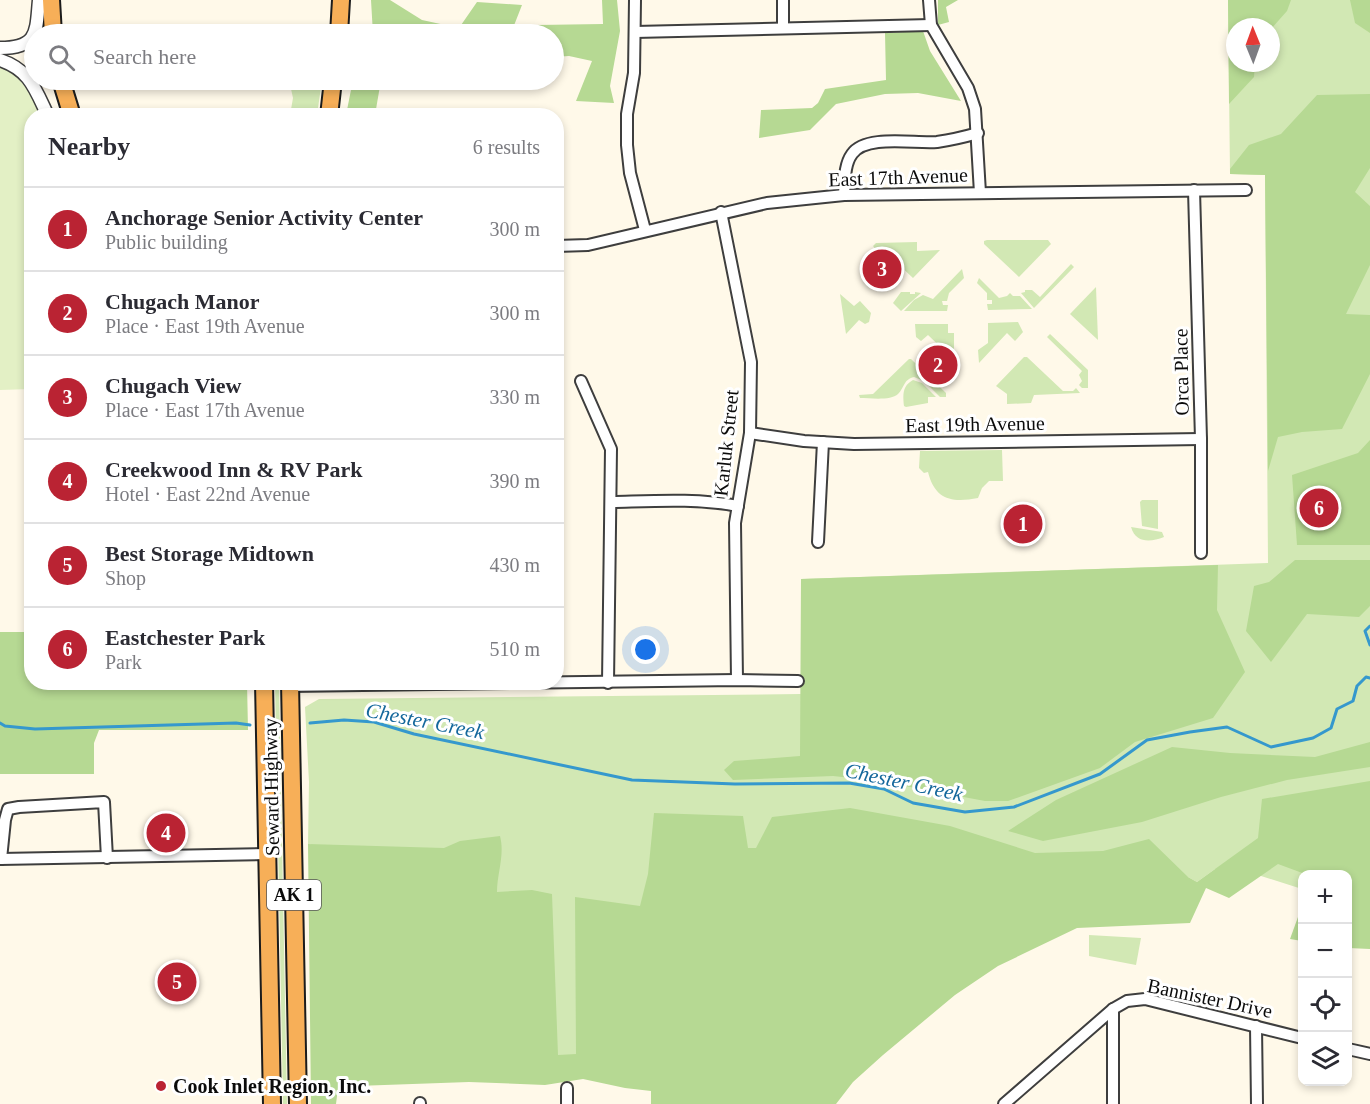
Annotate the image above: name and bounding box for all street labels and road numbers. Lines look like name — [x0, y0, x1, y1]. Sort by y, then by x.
street label: East 17th Avenue — [828, 164, 968, 190]
street label: Orca Place — [1169, 328, 1193, 416]
street label: Karluk Street — [709, 388, 743, 497]
street label: East 19th Avenue — [905, 412, 1045, 436]
street label: Seward Highway — [259, 718, 284, 856]
road number: AK 1 — [267, 880, 321, 910]
street label: Bannister Drive — [1146, 974, 1275, 1022]

